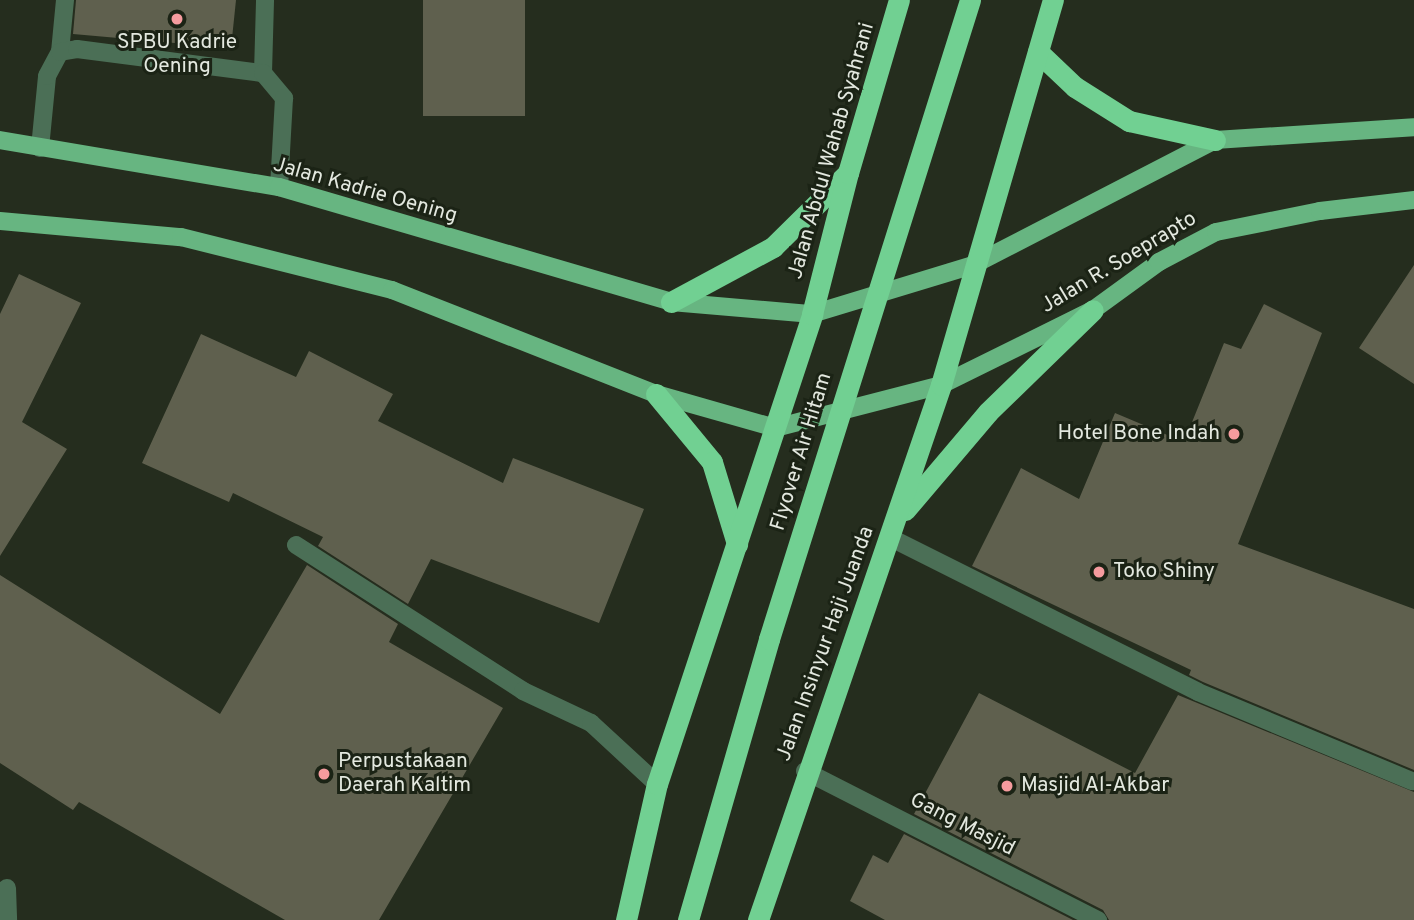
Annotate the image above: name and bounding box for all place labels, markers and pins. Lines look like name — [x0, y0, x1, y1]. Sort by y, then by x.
marker: SPBU Kadrie Oening — [169, 11, 185, 27]
place label: SPBU Kadrie Oening — [117, 30, 237, 80]
place label: Hotel Bone Indah — [1058, 421, 1220, 447]
marker: Hotel Bone Indah — [1226, 426, 1242, 442]
place label: Toko Shiny — [1113, 559, 1215, 585]
marker: Toko Shiny — [1091, 564, 1107, 580]
place label: Perpustakaan Daerah Kaltim — [338, 749, 471, 799]
marker: Perpustakaan Daerah Kaltim — [316, 766, 332, 782]
place label: Masjid Al-Akbar — [1021, 773, 1170, 799]
marker: Masjid Al-Akbar — [999, 778, 1015, 794]

